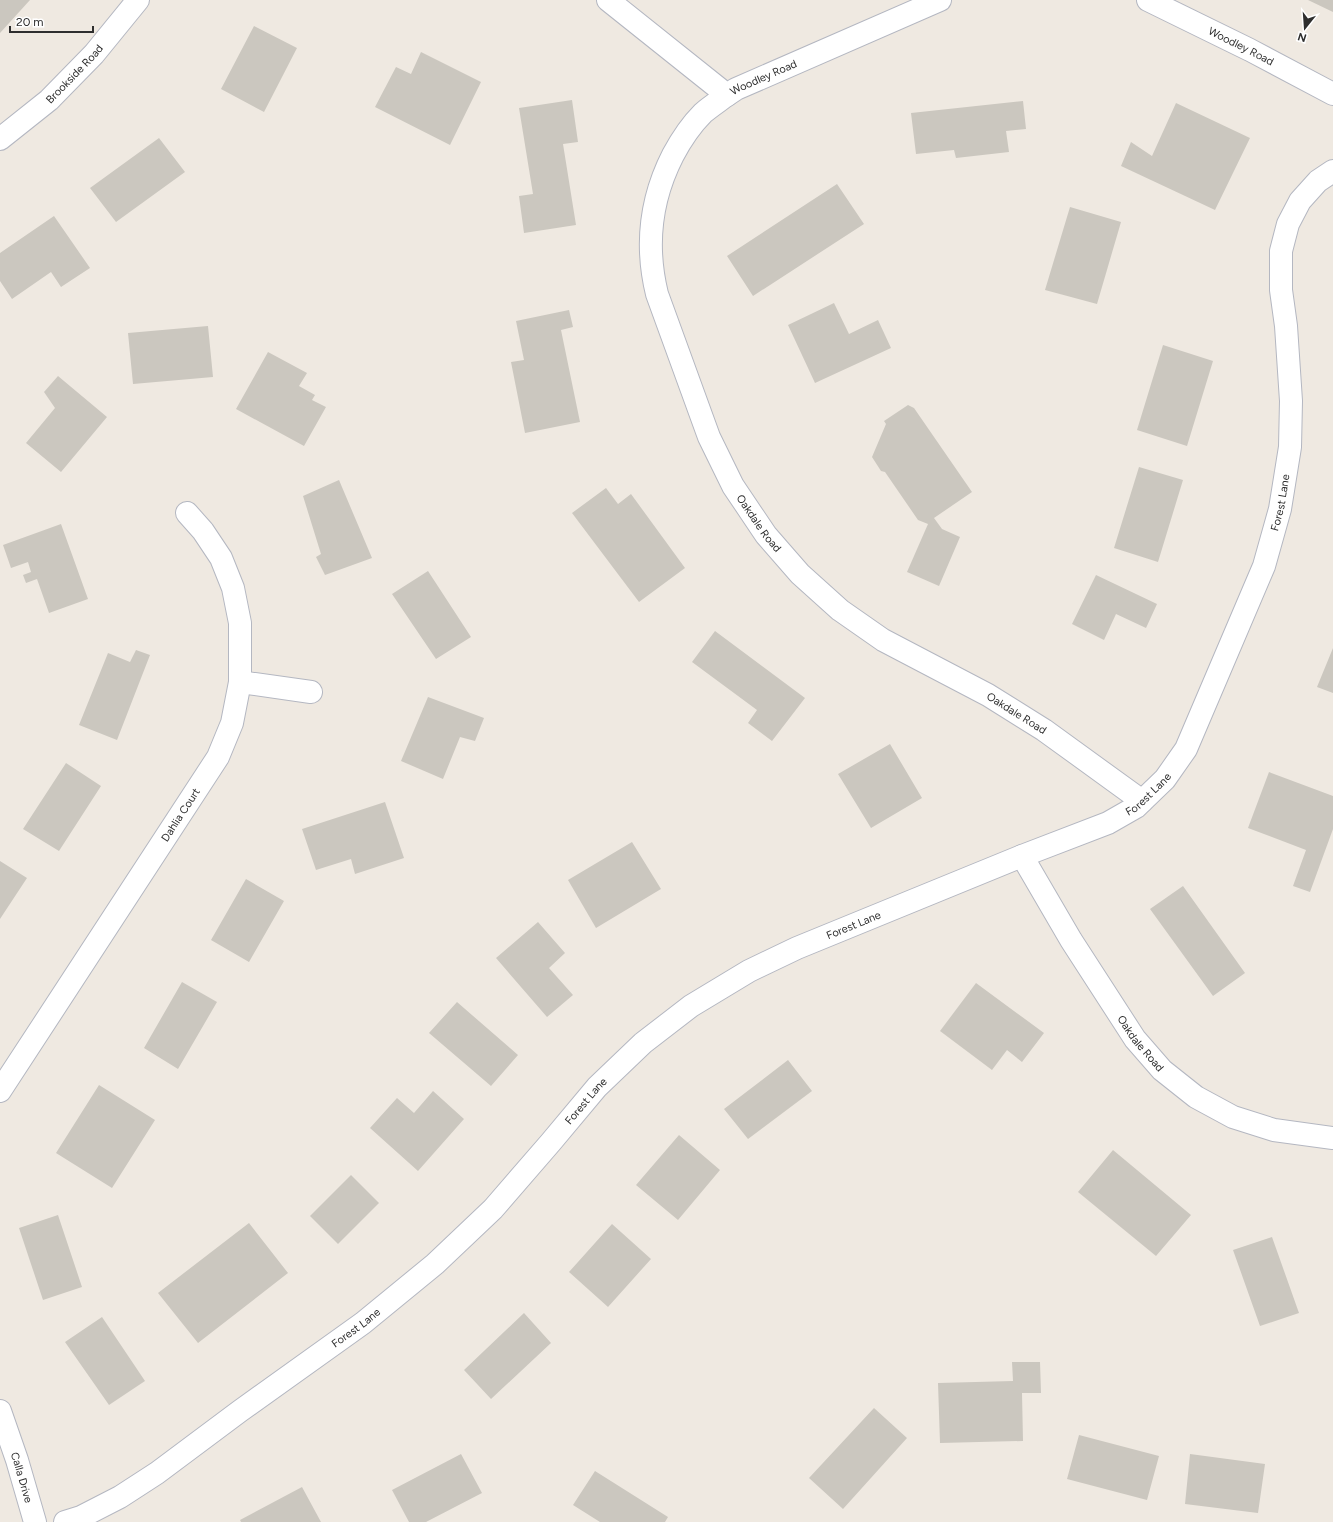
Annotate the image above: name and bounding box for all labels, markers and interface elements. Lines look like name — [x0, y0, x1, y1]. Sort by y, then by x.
scale bar — [10, 8, 93, 34]
north arrow — [1285, 8, 1325, 48]
text: 20 m — [16, 15, 44, 29]
street label: Woodley Road — [1206, 25, 1276, 68]
text: N — [1296, 30, 1308, 45]
street label: Brookside Road — [43, 42, 106, 106]
street label: Woodley Road — [728, 57, 799, 98]
street label: Forest Lane — [1268, 473, 1293, 532]
street label: Oakdale Road — [734, 492, 784, 555]
street label: Oakdale Road — [984, 690, 1049, 737]
street label: Forest Lane — [1123, 771, 1174, 819]
street label: Dahlia Court — [159, 786, 203, 844]
street label: Forest Lane — [824, 908, 883, 942]
street label: Oakdale Road — [1114, 1013, 1166, 1074]
street label: Forest Lane — [562, 1075, 610, 1127]
street label: Forest Lane — [329, 1306, 383, 1350]
street label: Calla Drive — [8, 1450, 35, 1504]

